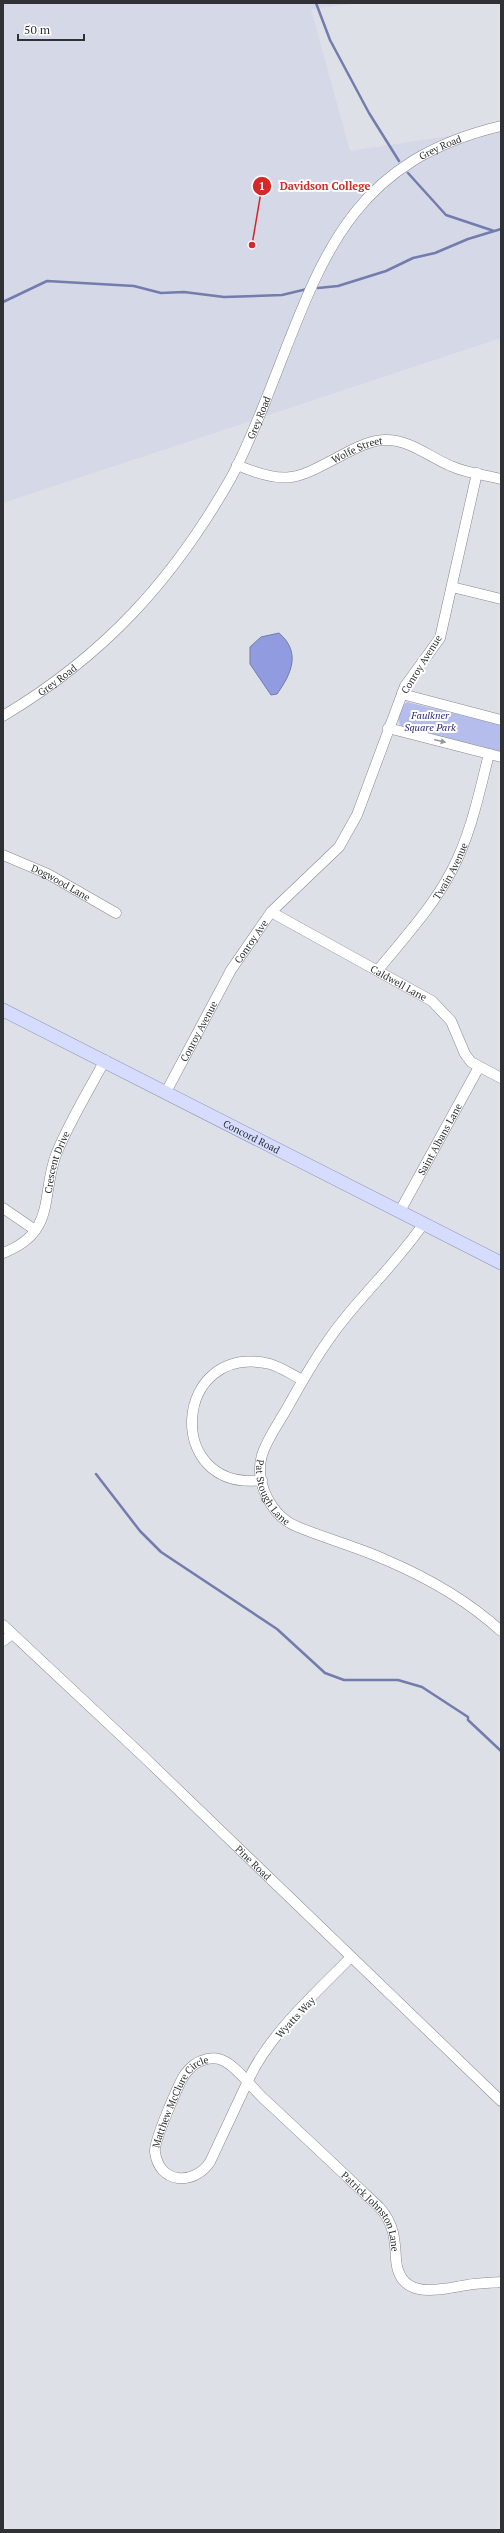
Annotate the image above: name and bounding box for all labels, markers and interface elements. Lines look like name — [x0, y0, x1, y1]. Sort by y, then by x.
scale bar — [18, 16, 84, 42]
text: 50 m — [24, 22, 51, 37]
street label: Grey Road — [417, 132, 464, 163]
callout: Davidson College — [252, 174, 379, 197]
text: 1 — [259, 178, 265, 193]
text: Davidson College — [280, 179, 370, 193]
street label: Grey Road — [244, 394, 274, 441]
street label: Wolfe Street — [329, 434, 384, 466]
street label: Conroy Avenue — [398, 632, 445, 696]
street label: Grey Road — [35, 661, 80, 699]
park label: Faulkner Square Park — [404, 709, 456, 734]
one-way arrow — [433, 739, 446, 745]
street label: Twain Avenue — [430, 841, 471, 902]
street label: Dogwood Lane — [29, 862, 93, 904]
street label: Conroy Ave — [232, 917, 271, 966]
street label: Caldwell Lane — [368, 962, 429, 1004]
street label: Conroy Avenue — [177, 999, 220, 1064]
street label: Saint Albans Lane — [415, 1101, 465, 1178]
street label: Concord Road — [221, 1117, 282, 1157]
street label: Crescent Drive — [42, 1129, 73, 1194]
street label: Pat Stough Lane — [253, 1459, 292, 1528]
street label: Pine Road — [232, 1843, 274, 1883]
street label: Wyatts Way — [273, 1993, 318, 2041]
street label: Matthew McClure Circle — [149, 2053, 210, 2149]
street label: Patrick Johnston Lane — [338, 2169, 402, 2252]

